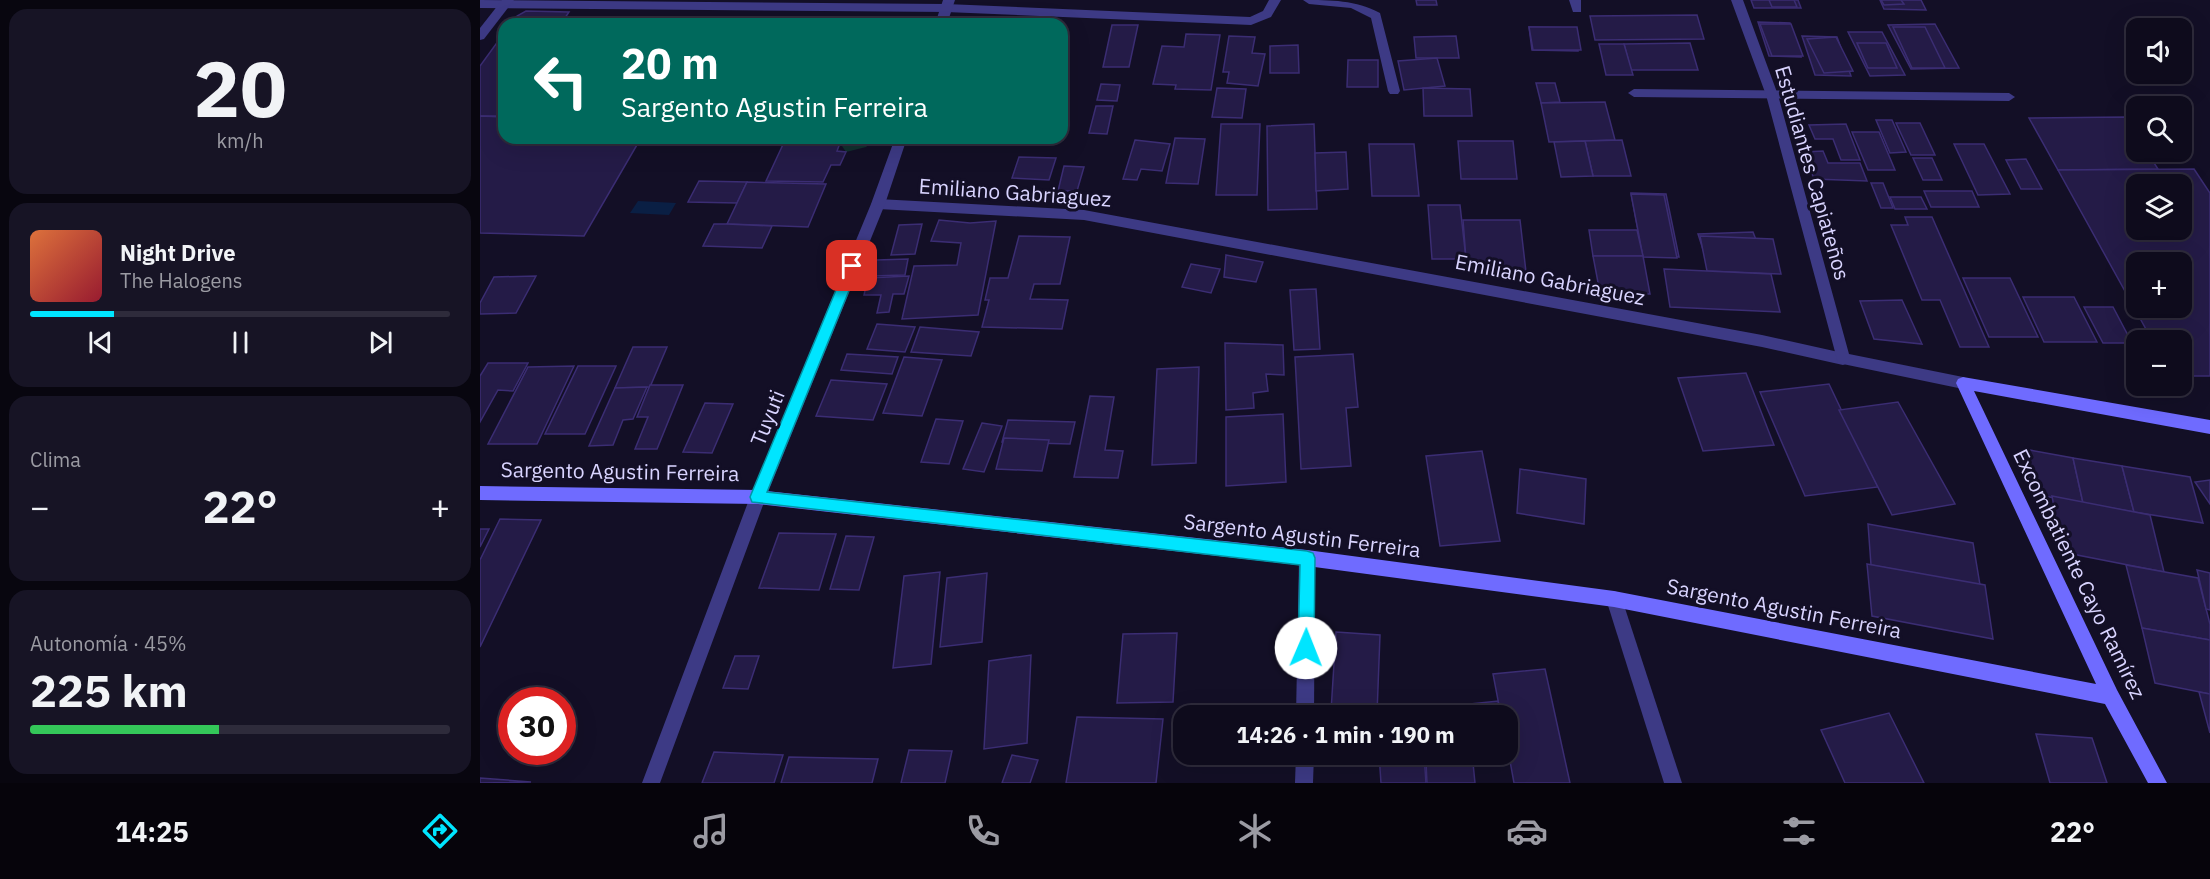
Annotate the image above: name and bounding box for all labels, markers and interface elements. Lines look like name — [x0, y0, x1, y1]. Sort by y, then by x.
map controls — [2126, 18, 2192, 396]
button: sound — [2126, 18, 2192, 84]
text: 20 m — [621, 36, 719, 91]
text: 20 — [193, 37, 287, 138]
icon: left — [522, 42, 600, 120]
street label: Estudiantes Capiateños — [1769, 62, 1857, 283]
text: Sargento Agustin Ferreira — [621, 89, 928, 124]
button: search — [2126, 96, 2192, 162]
text: km/h — [216, 127, 264, 154]
street label: Emiliano Gabriaguez — [918, 171, 1113, 213]
button: layers — [2126, 174, 2192, 240]
text: Night Drive — [120, 238, 236, 267]
pin — [826, 240, 877, 291]
street label: Emiliano Gabriaguez — [1453, 247, 1648, 311]
icon: arrive — [835, 249, 868, 282]
button: + — [2126, 252, 2192, 318]
text: The Halogens — [120, 267, 242, 294]
icon: previous — [84, 326, 117, 359]
icon: pause — [224, 326, 257, 359]
icon: next — [364, 326, 397, 359]
button: − — [2126, 330, 2192, 396]
street label: Tuyuti — [743, 386, 791, 450]
street label: Excombatiente Cayo Ramírez — [2007, 444, 2153, 703]
text: Clima — [30, 446, 81, 473]
street label: Sargento Agustin Ferreira — [500, 455, 740, 487]
text: 22° — [202, 477, 278, 535]
text: − — [30, 485, 50, 528]
text: + — [430, 485, 450, 528]
street label: Sargento Agustin Ferreira — [1182, 507, 1422, 563]
street label: Sargento Agustin Ferreira — [1664, 572, 1904, 645]
position arrow — [1274, 616, 1338, 680]
text: Autonomía · 45% — [30, 630, 187, 657]
text: 225 km — [30, 661, 188, 719]
speed limit sign: 30 — [498, 687, 576, 765]
text: 14:26 · 1 min · 190 m — [1236, 720, 1455, 749]
icon: directions — [419, 810, 461, 852]
icon: music — [690, 810, 732, 852]
icon: phone — [962, 810, 1004, 852]
icon: climate — [1234, 810, 1276, 852]
icon: car — [1506, 810, 1548, 852]
icon: filters — [1778, 810, 1820, 852]
text: 14:25 — [115, 814, 189, 849]
text: 22° — [2050, 814, 2095, 849]

